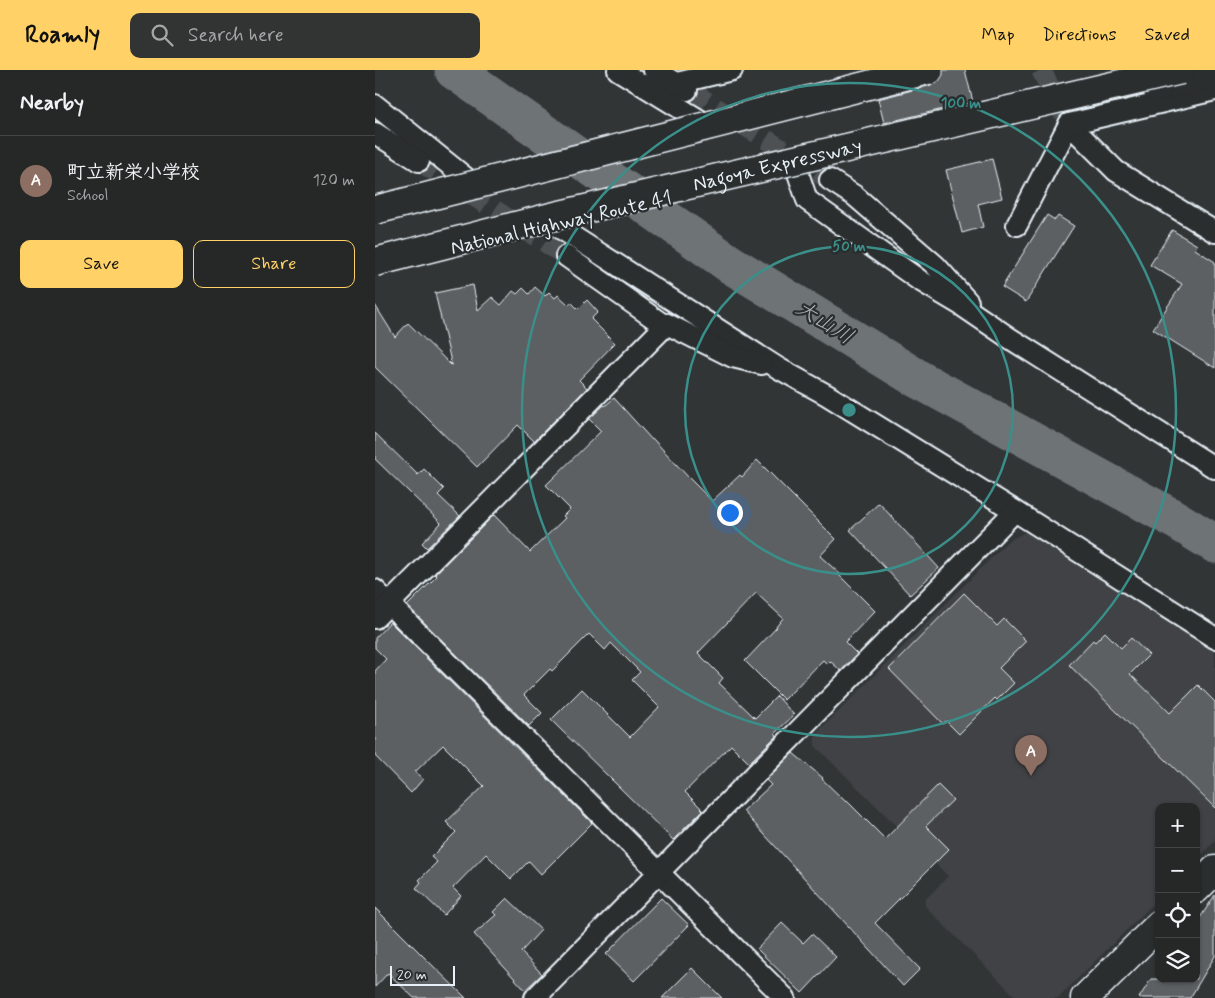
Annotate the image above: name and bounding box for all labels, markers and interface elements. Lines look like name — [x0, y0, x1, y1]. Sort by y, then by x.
search box — [130, 13, 480, 58]
text: Roamly — [25, 20, 100, 51]
icon: search — [148, 21, 176, 49]
text: Search here — [188, 23, 284, 48]
text: Map — [982, 23, 1015, 47]
text: Directions — [1043, 23, 1117, 47]
text: Saved — [1145, 23, 1190, 47]
text: Nearby — [20, 89, 84, 117]
text: 100 m — [941, 94, 981, 114]
street label: Nagoya Expressway — [690, 133, 865, 198]
text: 町立新栄小学校 — [67, 160, 200, 185]
text: A — [31, 170, 41, 191]
text: 120 m — [313, 170, 355, 191]
text: School — [67, 185, 108, 206]
street label: National Highway Route 41 — [448, 185, 675, 262]
text: 50 m — [832, 237, 866, 257]
button: Save — [20, 240, 183, 288]
button: Share — [193, 240, 355, 288]
water label: 大山川 — [790, 294, 859, 351]
centre of rings — [840, 401, 858, 419]
your location — [717, 500, 743, 526]
pin: A — [1015, 735, 1047, 776]
map controls — [1155, 803, 1200, 983]
button: + — [1155, 803, 1200, 848]
button: − — [1155, 848, 1200, 893]
button: locate — [1155, 893, 1200, 938]
button: layers — [1155, 938, 1200, 983]
scale bar — [390, 963, 455, 986]
text: 20 m — [397, 966, 427, 984]

